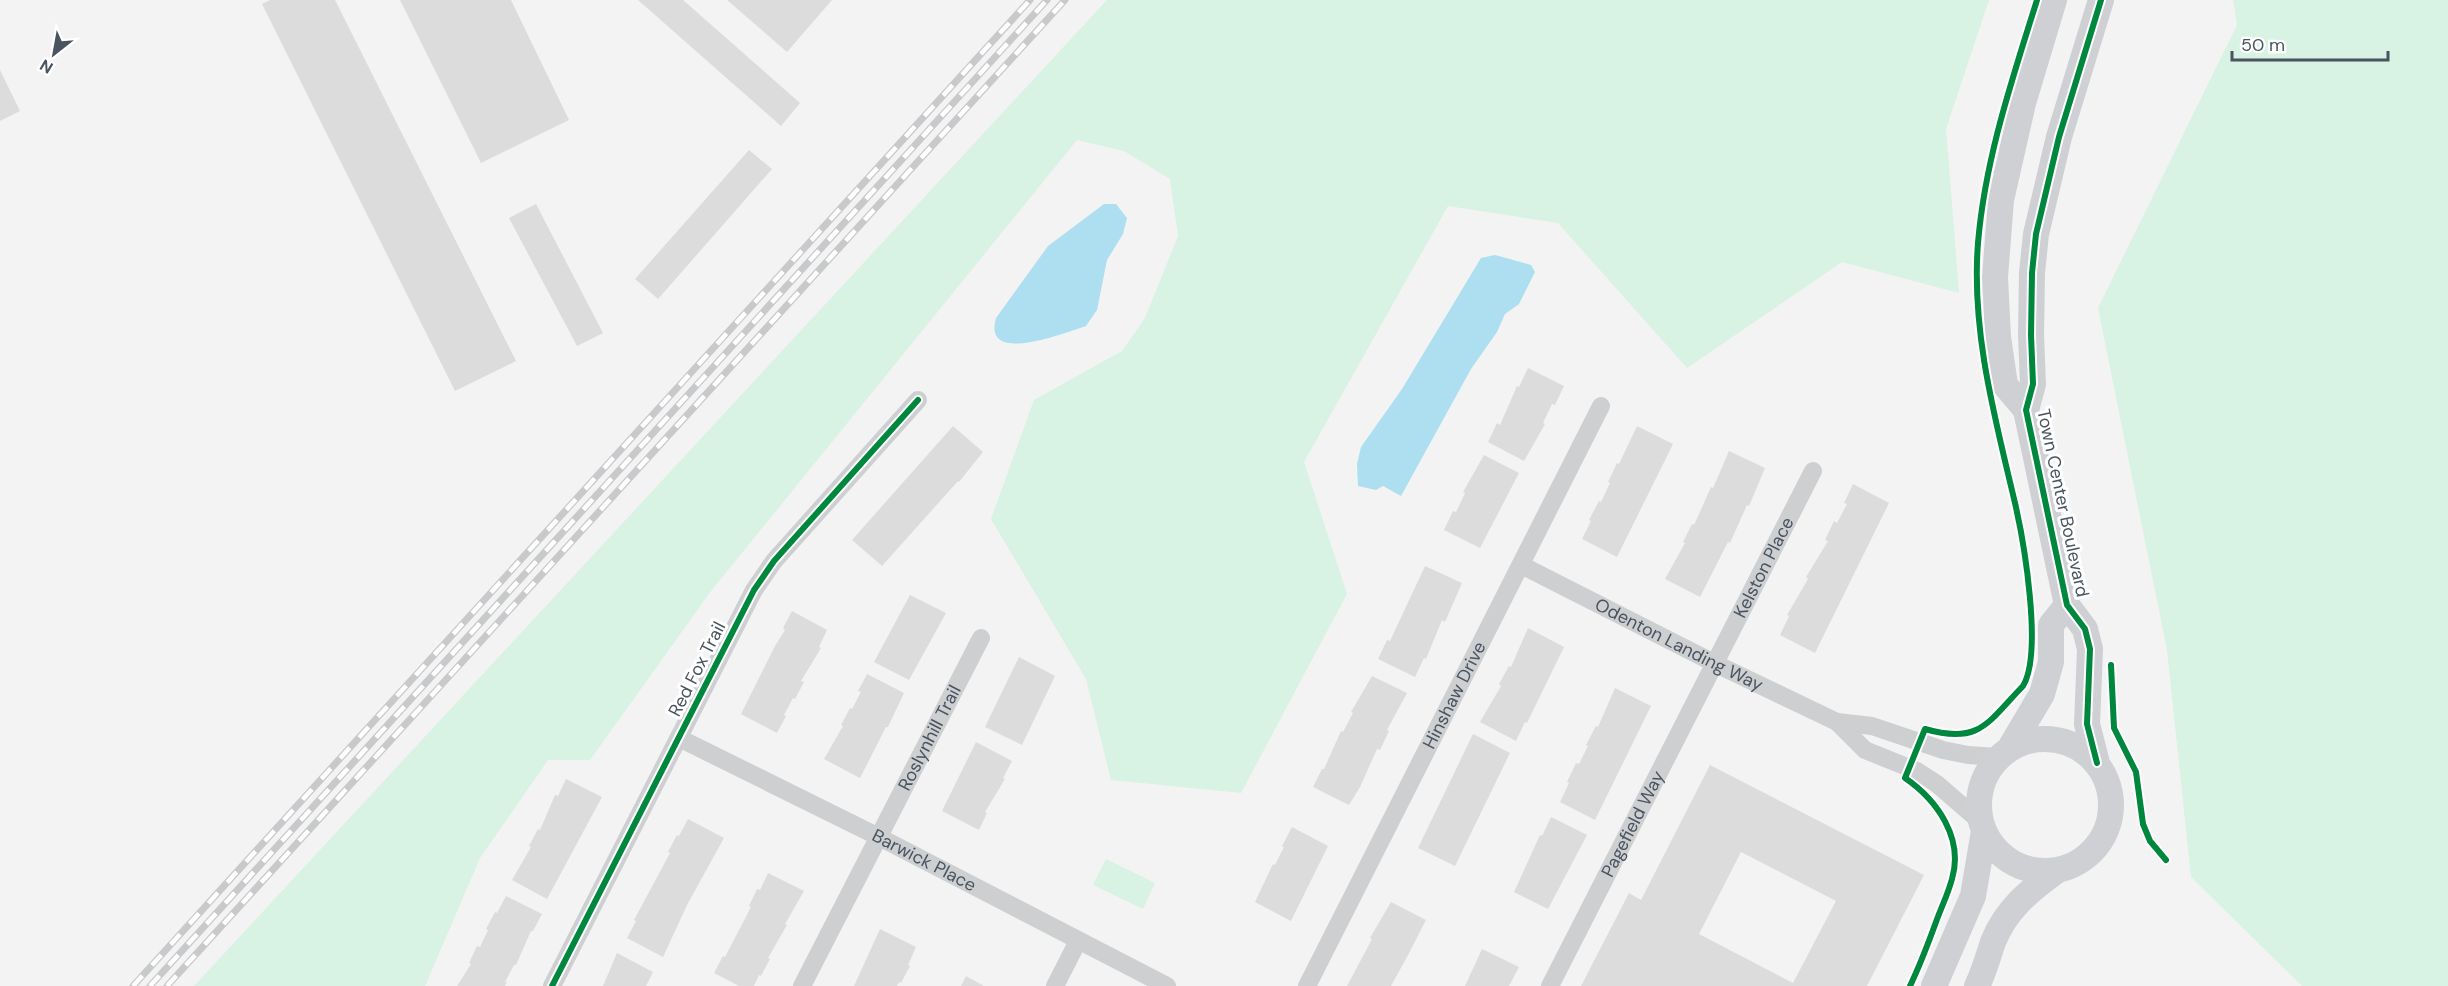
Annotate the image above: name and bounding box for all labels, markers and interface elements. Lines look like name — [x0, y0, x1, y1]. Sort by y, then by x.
north arrow — [24, 24, 84, 84]
scale bar — [2232, 24, 2388, 62]
text: 50 m — [2241, 33, 2285, 57]
text: N — [36, 54, 57, 78]
street label: Town Center Boulevard — [2031, 407, 2095, 599]
street label: Kelston Place — [1728, 513, 1800, 622]
street label: Odenton Landing Way — [1591, 593, 1767, 697]
street label: Red Fox Trail — [663, 617, 731, 721]
street label: Hinshaw Drive — [1417, 638, 1492, 753]
street label: Roslynhill Trail — [892, 681, 967, 795]
street label: Pagefield Way — [1596, 767, 1670, 881]
street label: Barwick Place — [868, 823, 980, 897]

